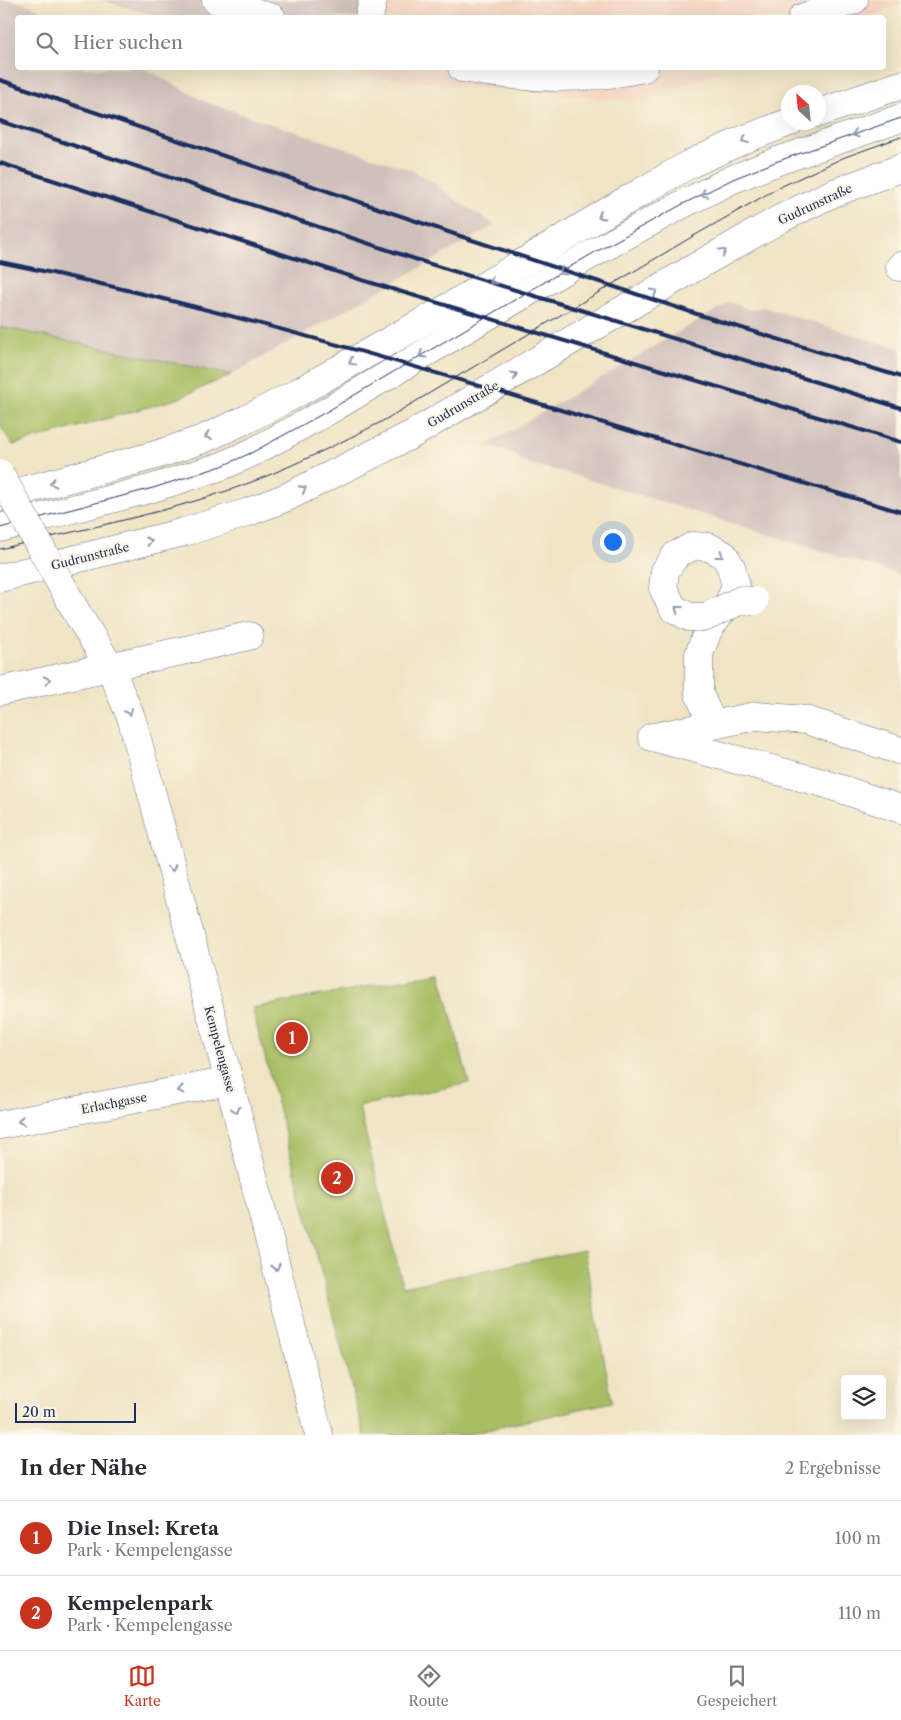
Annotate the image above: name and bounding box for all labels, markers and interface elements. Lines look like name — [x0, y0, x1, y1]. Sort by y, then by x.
search box — [15, 15, 886, 70]
icon: search — [33, 29, 61, 57]
text: Hier suchen — [73, 31, 183, 54]
north arrow — [781, 85, 826, 130]
one-way arrow — [851, 128, 860, 138]
one-way arrow — [741, 134, 749, 144]
street label: Gudrunstraße — [776, 180, 855, 228]
one-way arrow — [700, 188, 709, 198]
one-way arrow — [598, 209, 607, 219]
one-way arrow — [718, 248, 727, 258]
one-way arrow — [558, 266, 567, 276]
one-way arrow — [490, 274, 499, 284]
one-way arrow — [648, 289, 657, 299]
one-way arrow — [418, 348, 427, 358]
one-way arrow — [349, 356, 358, 366]
one-way arrow — [508, 371, 517, 381]
street label: Gudrunstraße — [425, 377, 502, 431]
one-way arrow — [204, 430, 213, 441]
one-way arrow — [49, 478, 57, 488]
one-way arrow — [298, 485, 307, 495]
your location — [600, 529, 626, 555]
one-way arrow — [145, 536, 154, 547]
street label: Gudrunstraße — [49, 539, 131, 573]
one-way arrow — [714, 549, 724, 558]
one-way arrow — [674, 606, 683, 615]
one-way arrow — [43, 675, 52, 686]
one-way arrow — [123, 707, 133, 715]
one-way arrow — [166, 864, 177, 873]
street label: Kempelengasse — [201, 1004, 239, 1094]
pin: 1 — [276, 1019, 308, 1057]
one-way arrow — [177, 1085, 185, 1095]
street label: Erlachgasse — [80, 1089, 149, 1117]
one-way arrow — [230, 1105, 241, 1114]
one-way arrow — [17, 1115, 26, 1125]
pin: 2 — [321, 1159, 353, 1197]
one-way arrow — [271, 1263, 281, 1271]
map controls — [841, 1375, 886, 1420]
button: layers — [841, 1375, 886, 1420]
scale bar — [15, 1400, 136, 1423]
text: 20 m — [22, 1403, 56, 1421]
text: In der Nähe — [20, 1455, 147, 1480]
text: 2 Ergebnisse — [785, 1458, 881, 1478]
text: Die Insel: Kreta — [67, 1517, 219, 1540]
text: 1 — [32, 1528, 40, 1548]
text: 100 m — [835, 1528, 881, 1548]
text: Park · Kempelengasse — [67, 1540, 233, 1560]
text: Kempelenpark — [67, 1592, 213, 1615]
text: 2 — [31, 1603, 41, 1623]
text: 110 m — [838, 1603, 881, 1623]
text: Park · Kempelengasse — [67, 1615, 233, 1635]
tab: Karte — [124, 1662, 161, 1710]
tab: Route — [409, 1662, 449, 1710]
tab: Gespeichert — [696, 1662, 777, 1710]

